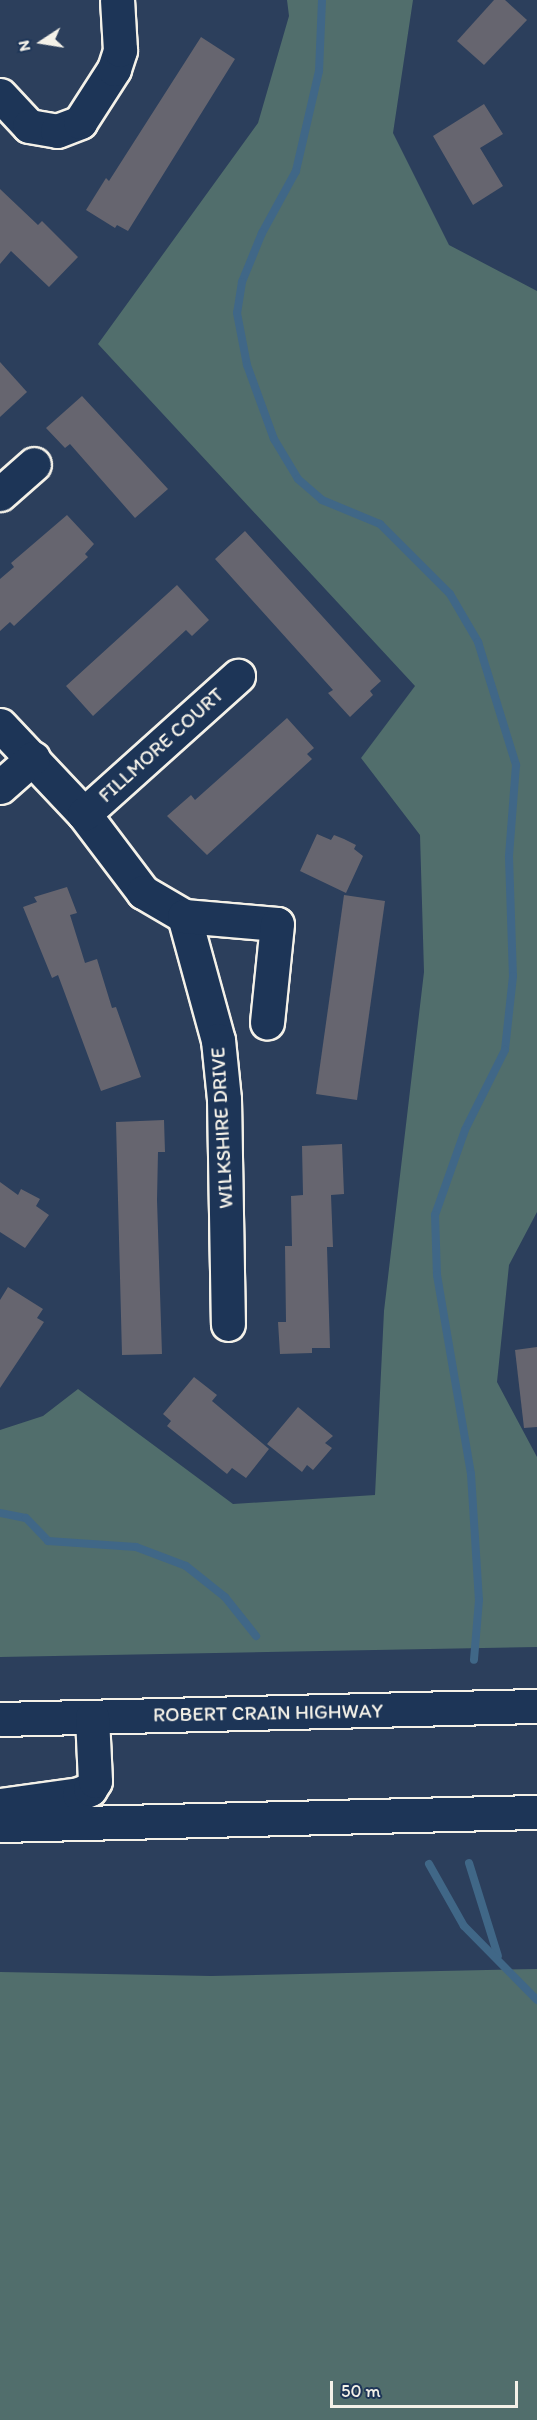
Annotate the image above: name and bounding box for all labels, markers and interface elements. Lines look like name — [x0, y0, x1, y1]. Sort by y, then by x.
north arrow — [12, 12, 72, 72]
text: N — [13, 39, 34, 53]
street label: FILLMORE COURT — [93, 682, 229, 808]
street label: WILKSHIRE DRIVE — [206, 1047, 238, 1209]
street label: ROBERT CRAIN HIGHWAY — [153, 1699, 383, 1727]
scale bar — [333, 2369, 520, 2407]
text: 50 m — [341, 2380, 381, 2402]

